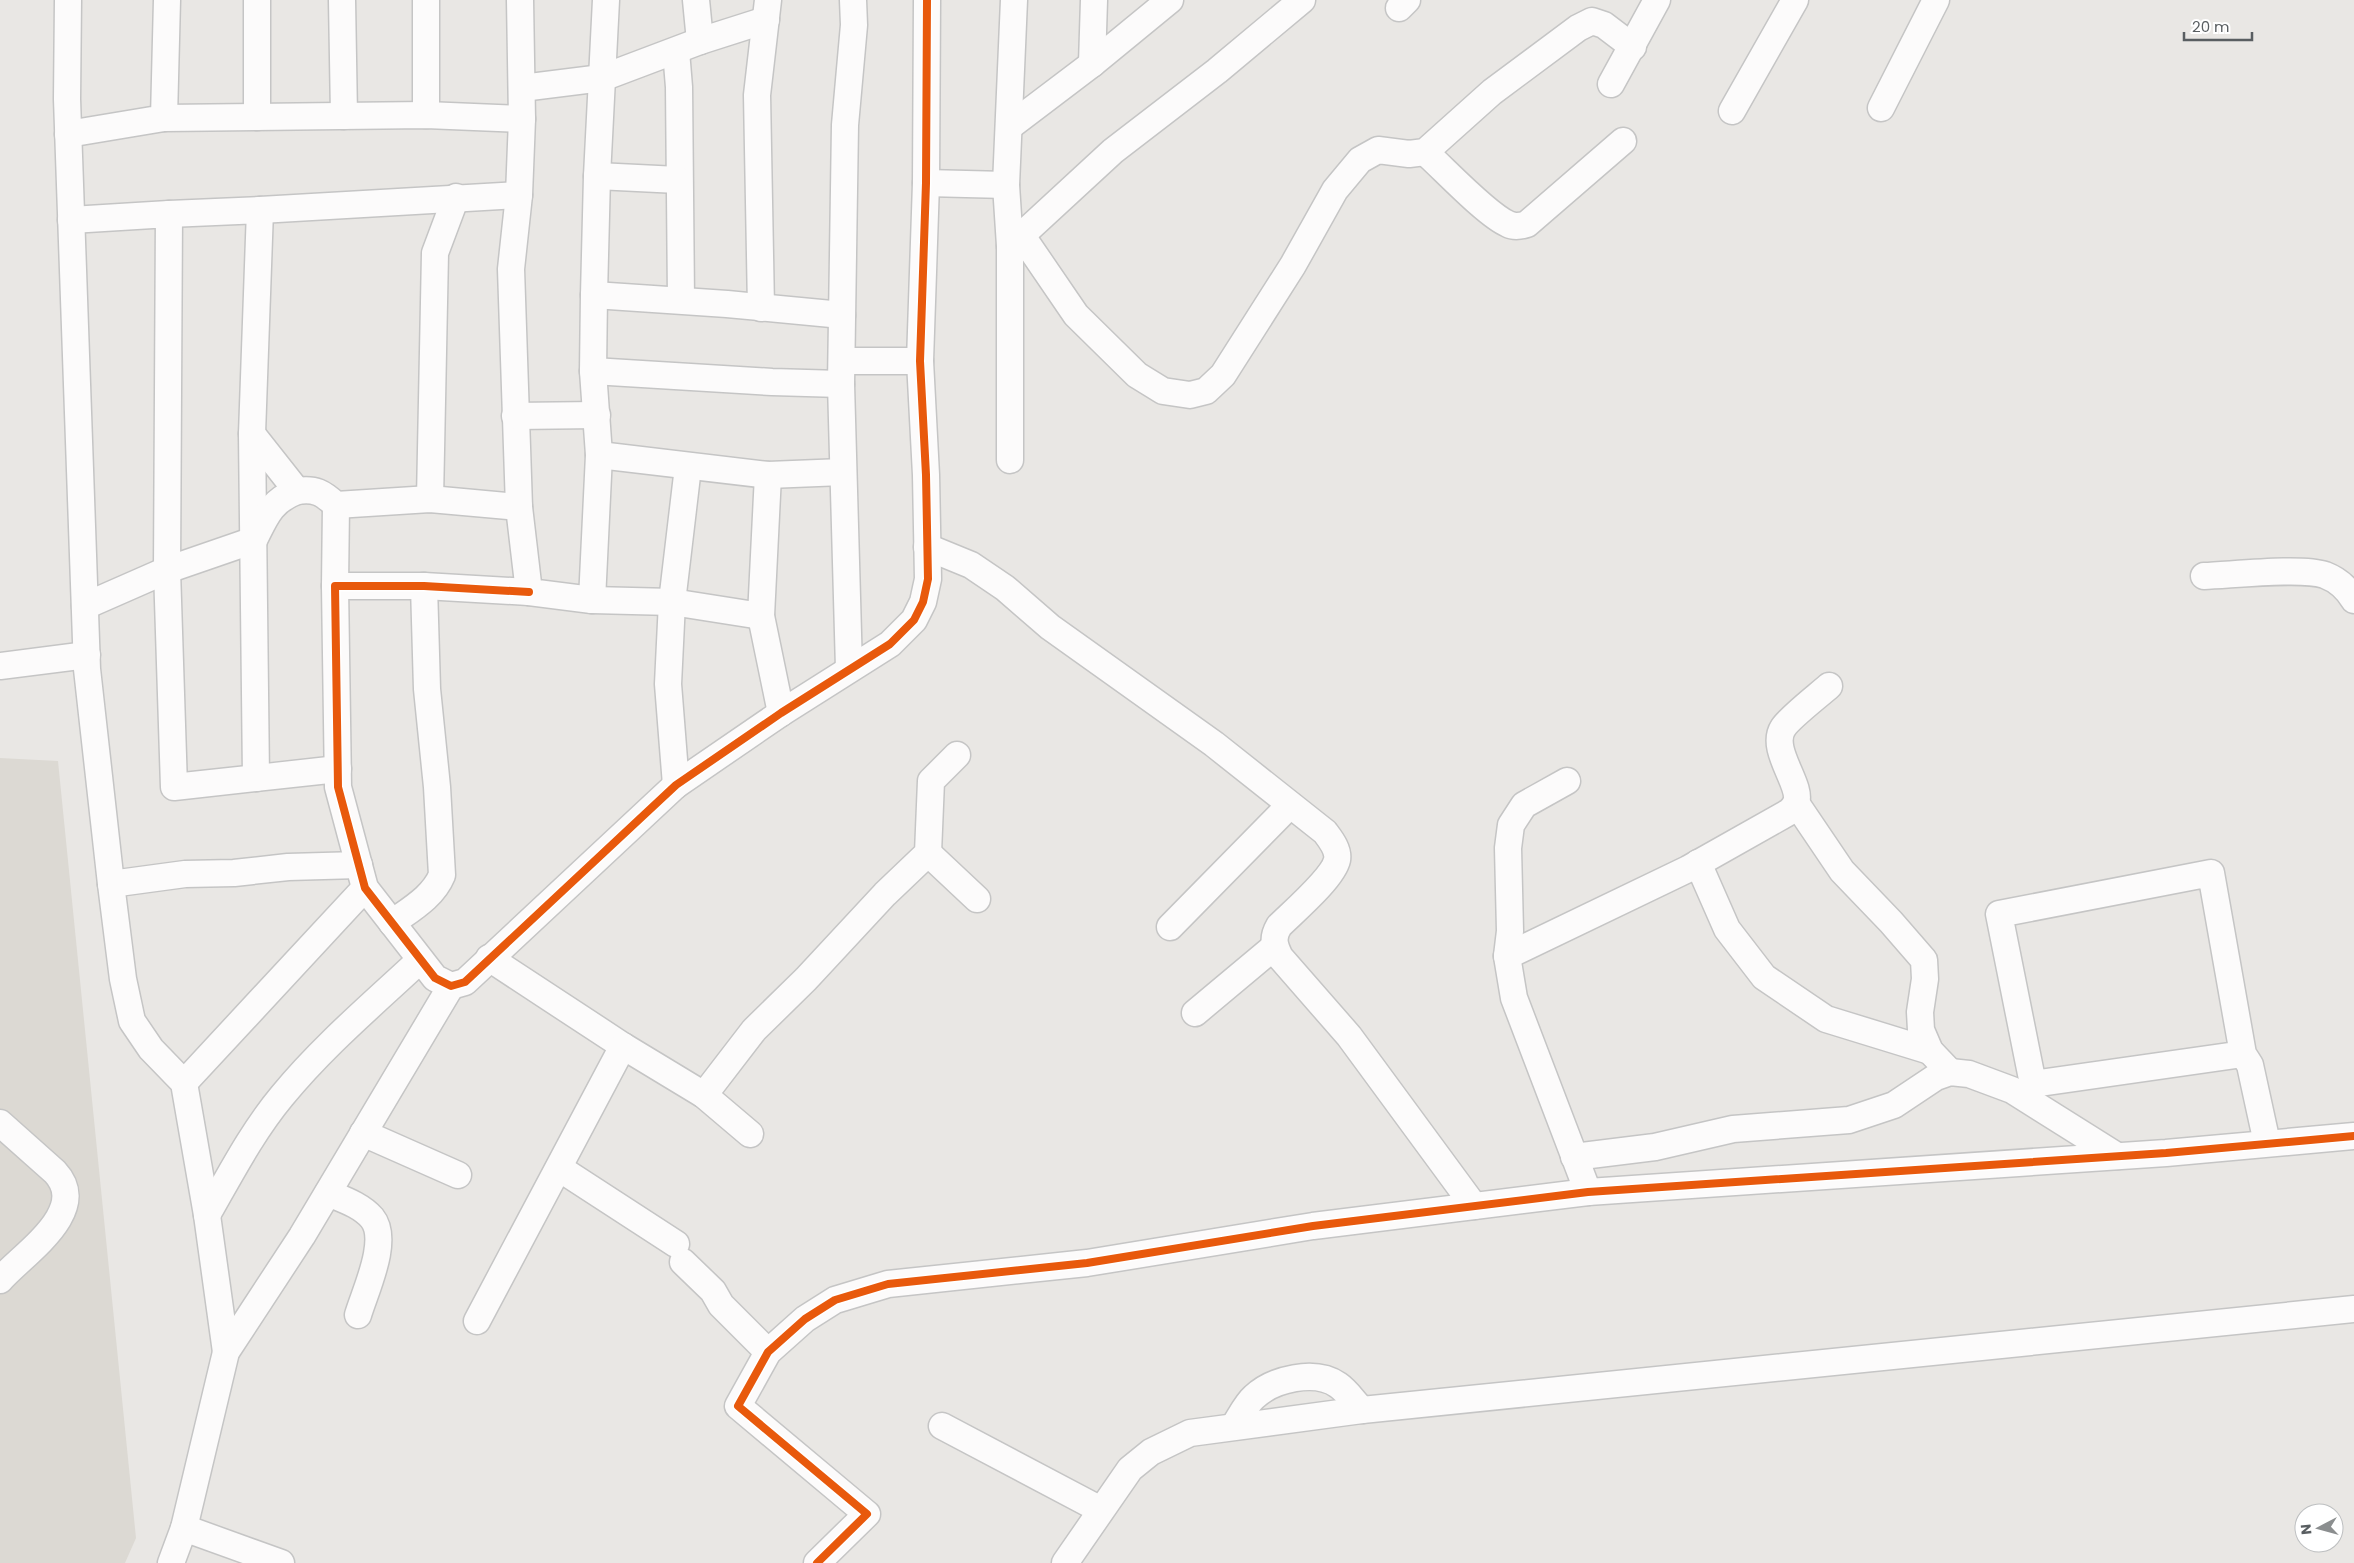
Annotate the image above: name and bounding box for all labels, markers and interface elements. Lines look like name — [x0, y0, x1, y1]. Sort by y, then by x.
scale bar — [2184, 10, 2252, 42]
text: 20 m — [2192, 16, 2230, 37]
north arrow — [2294, 1503, 2344, 1553]
text: N — [2296, 1523, 2317, 1536]

